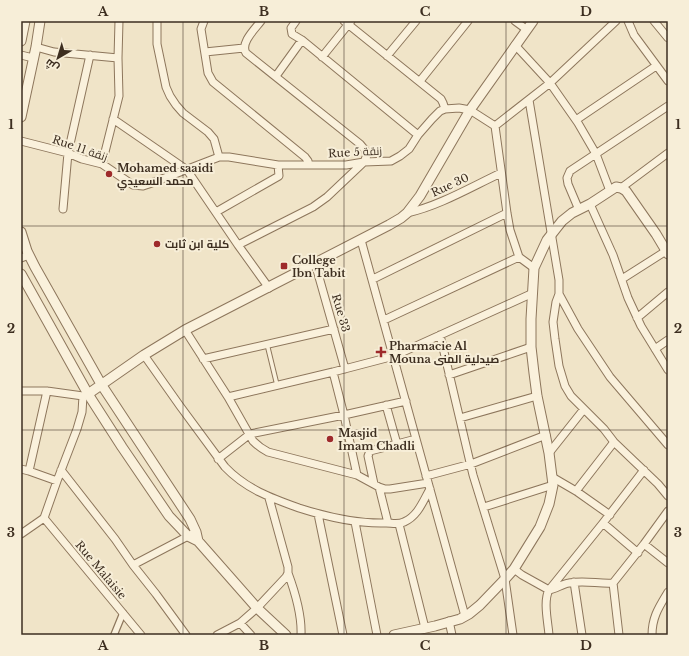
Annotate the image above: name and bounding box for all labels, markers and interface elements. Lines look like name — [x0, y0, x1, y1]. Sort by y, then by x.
text: A — [97, 3, 109, 20]
text: B — [259, 3, 269, 20]
text: C — [420, 3, 431, 20]
text: D — [580, 3, 592, 20]
north arrow — [38, 38, 78, 78]
text: ش — [42, 56, 62, 76]
text: 1 — [8, 116, 14, 133]
text: 1 — [675, 116, 681, 133]
street label: Rue 11 زنقة — [50, 132, 110, 164]
street label: Rue 5 زنقة — [328, 144, 382, 160]
place label: Mohamed saaidi محمد السعيدي — [117, 161, 213, 191]
marker: Mohamed saaidi محمد السعيدي — [104, 169, 114, 179]
street label: Rue 30 — [429, 170, 471, 200]
place label: كلية ابن ثابت — [165, 237, 229, 251]
marker: كلية ابن ثابت — [152, 239, 162, 249]
place label: College Ibn Tabit — [292, 253, 346, 280]
marker: College Ibn Tabit — [279, 261, 289, 271]
street label: Rue 33 — [329, 292, 353, 334]
text: 2 — [7, 320, 15, 337]
text: 2 — [674, 320, 682, 337]
place label: Pharmacie Al Mouna صيدلية المنى — [389, 339, 499, 366]
marker: Pharmacie Al Mouna صيدلية المنى — [376, 347, 386, 357]
place label: Masjid Imam Chadli — [338, 426, 415, 453]
marker: Masjid Imam Chadli — [325, 434, 335, 444]
text: 3 — [7, 524, 15, 541]
text: 3 — [674, 524, 682, 541]
street label: Rue Malaisie — [72, 538, 130, 602]
text: A — [97, 637, 109, 654]
text: B — [259, 637, 269, 654]
text: C — [420, 637, 431, 654]
text: D — [580, 637, 592, 654]

